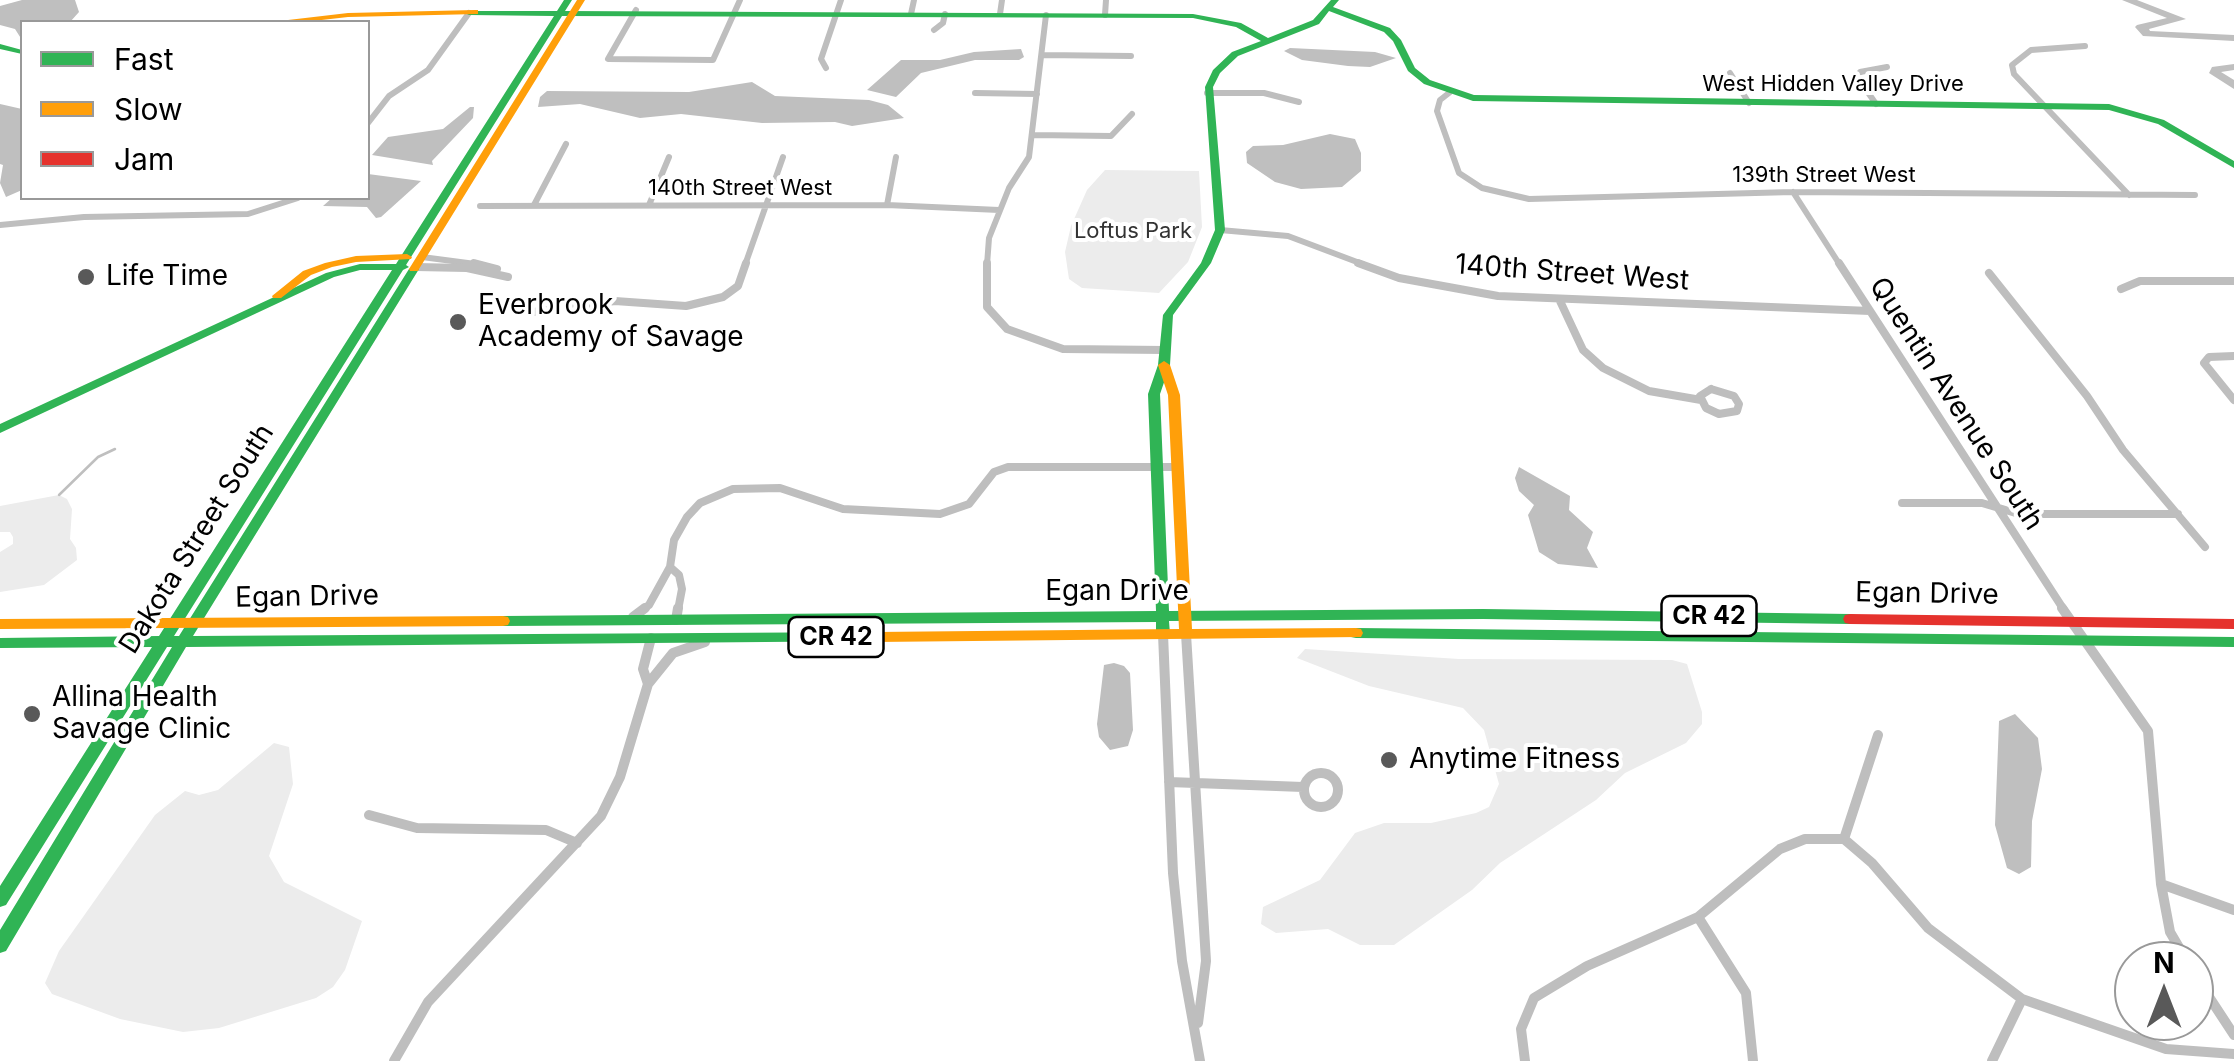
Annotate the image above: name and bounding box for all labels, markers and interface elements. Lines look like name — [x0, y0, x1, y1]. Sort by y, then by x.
legend — [20, 20, 370, 200]
text: Fast — [114, 41, 173, 77]
street label: West Hidden Valley Drive — [1702, 71, 1964, 97]
text: Slow — [114, 91, 183, 127]
text: Jam — [114, 141, 174, 177]
street label: 139th Street West — [1732, 162, 1916, 188]
street label: 140th Street West — [648, 175, 832, 201]
park label: Loftus Park — [1074, 218, 1192, 244]
street label: 140th Street West — [1454, 248, 1690, 298]
place label: Life Time — [106, 260, 228, 294]
marker: Life Time — [75, 266, 97, 288]
street label: Quentin Avenue South — [1862, 271, 2050, 537]
place label: Everbrook Academy of Savage — [478, 289, 744, 355]
marker: Everbrook Academy of Savage — [447, 311, 469, 333]
street label: Dakota Street South — [113, 418, 281, 660]
street label: Egan Drive — [1045, 575, 1189, 609]
street label: Egan Drive — [1855, 576, 1999, 612]
street label: Egan Drive — [235, 579, 379, 615]
road number: CR 42 — [1662, 596, 1756, 636]
road number: CR 42 — [788, 617, 884, 657]
place label: Allina Health Savage Clinic — [52, 681, 231, 747]
marker: Allina Health Savage Clinic — [21, 703, 43, 725]
place label: Anytime Fitness — [1409, 743, 1620, 777]
marker: Anytime Fitness — [1378, 749, 1400, 771]
north arrow — [2114, 941, 2214, 1041]
text: N — [2153, 946, 2175, 980]

